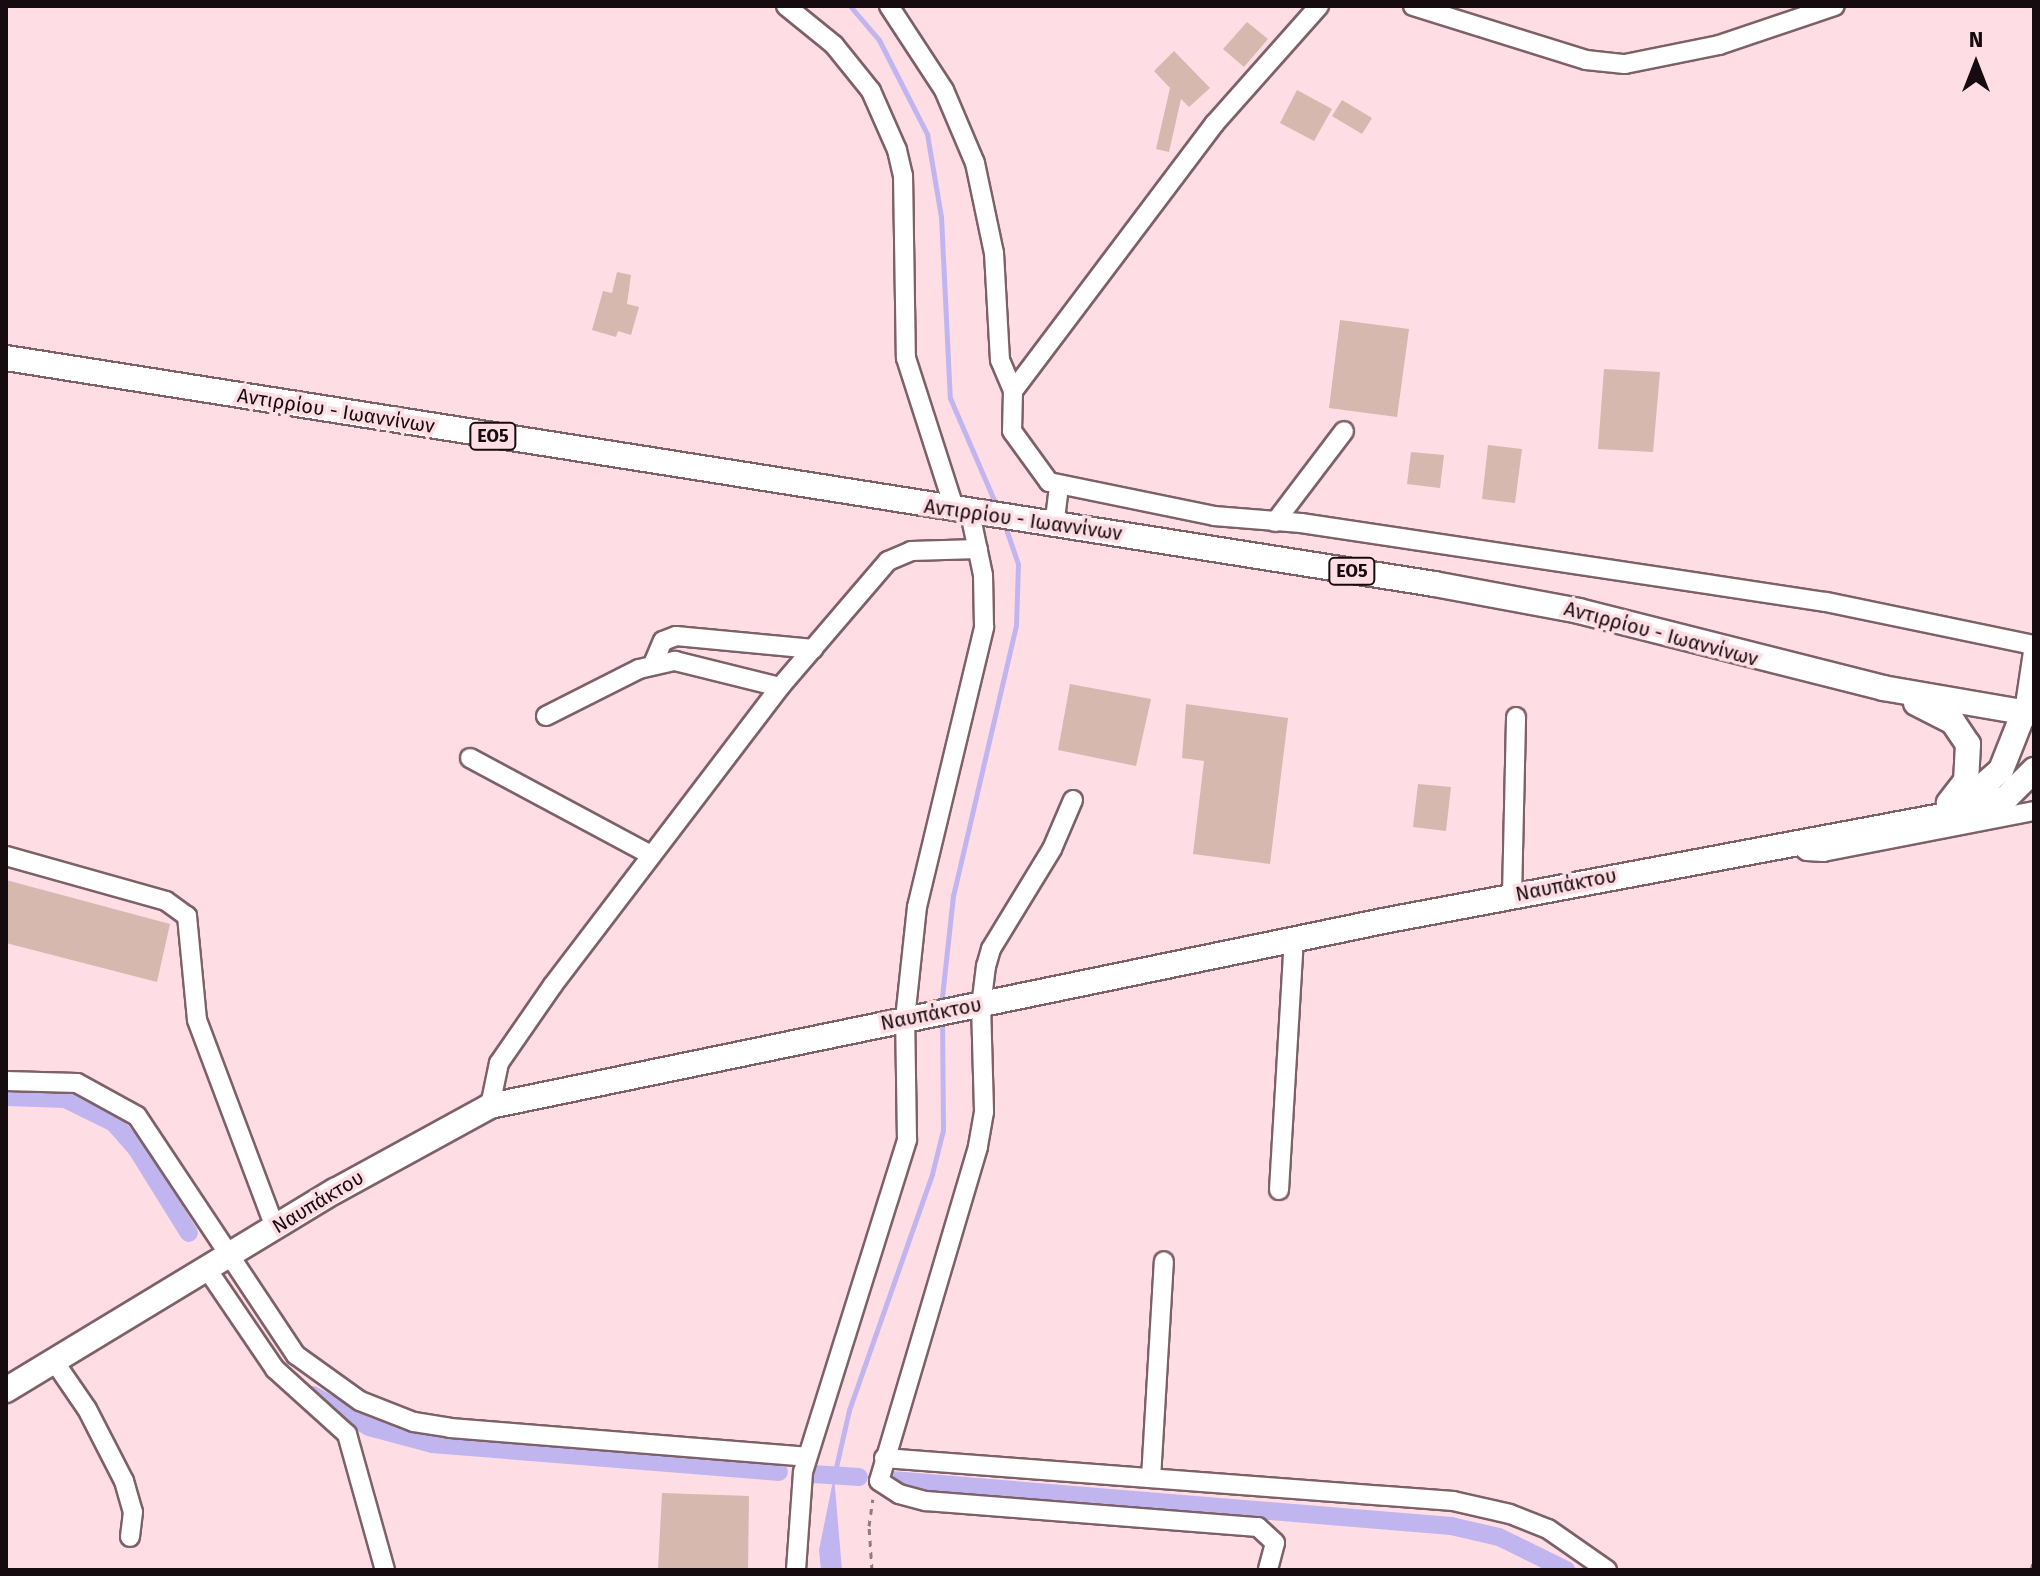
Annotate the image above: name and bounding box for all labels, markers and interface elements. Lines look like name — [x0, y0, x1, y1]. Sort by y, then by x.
north arrow — [1936, 24, 2016, 104]
text: N — [1969, 26, 1983, 53]
street label: Αντιρρίου - Ιωαννίνων — [236, 384, 436, 438]
road number: ΕΟ5 — [469, 422, 517, 450]
street label: Αντιρρίου - Ιωαννίνων — [923, 494, 1123, 546]
road number: ΕΟ5 — [1328, 557, 1376, 585]
street label: Αντιρρίου - Ιωαννίνων — [1562, 597, 1760, 671]
street label: Ναυπάκτου — [1514, 863, 1618, 907]
street label: Ναυπάκτου — [879, 992, 983, 1036]
street label: Ναυπάκτου — [268, 1165, 368, 1239]

